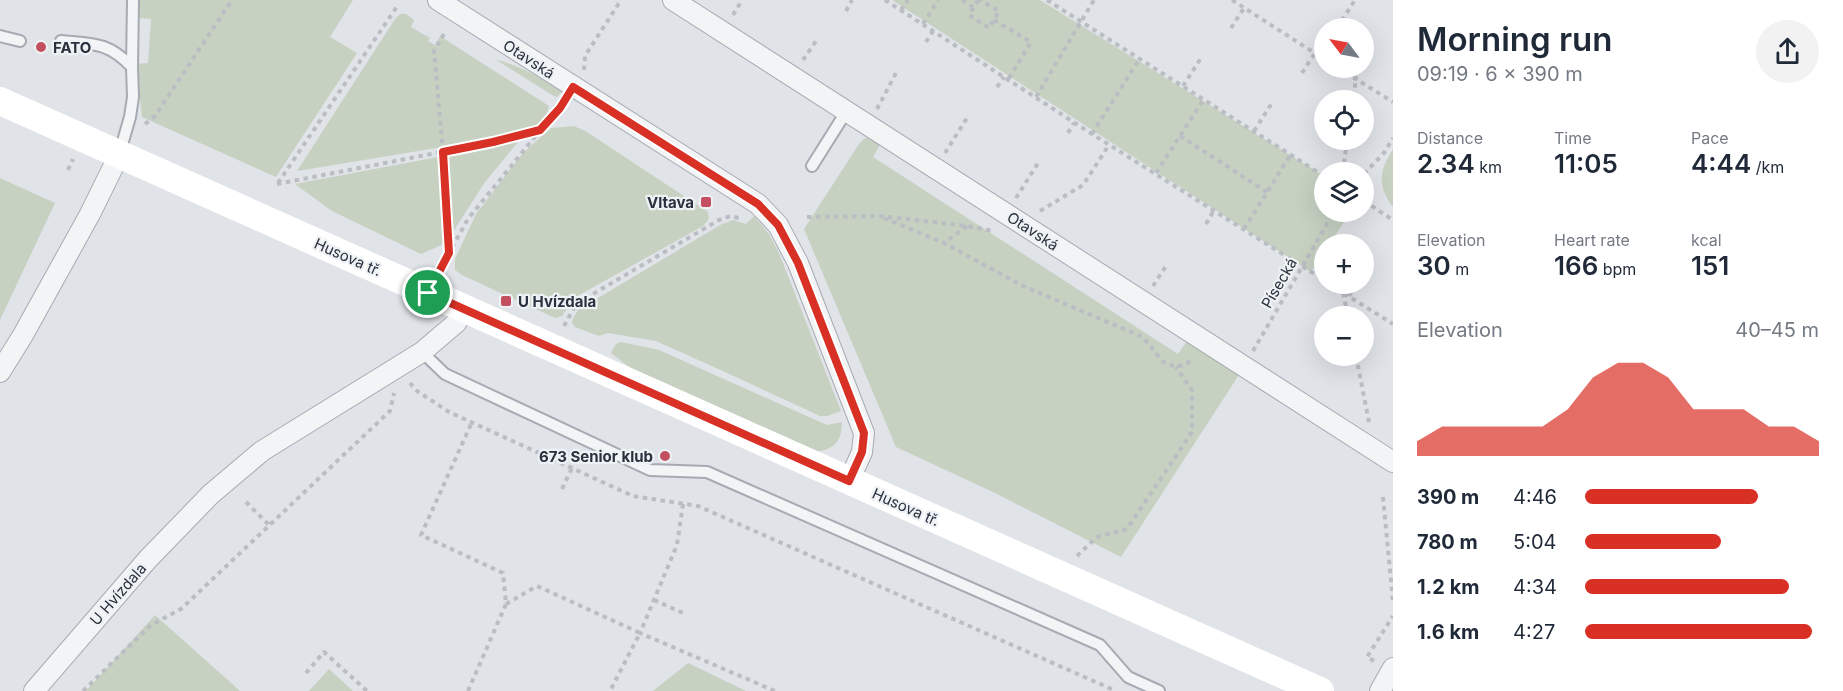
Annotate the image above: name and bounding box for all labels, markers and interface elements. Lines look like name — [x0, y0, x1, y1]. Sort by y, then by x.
north arrow — [1314, 18, 1374, 78]
map controls — [1314, 18, 1374, 366]
text: Morning run — [1417, 19, 1612, 59]
button: share — [1756, 20, 1819, 83]
street label: Otavská — [500, 35, 558, 83]
place label: FATO — [53, 38, 91, 57]
marker: FATO — [34, 40, 48, 54]
text: 09:19 · 6 × 390 m — [1417, 62, 1583, 86]
button: locate — [1314, 90, 1374, 150]
text: Distance — [1417, 128, 1483, 148]
text: Time — [1554, 128, 1592, 148]
text: Pace — [1691, 128, 1729, 148]
text: 2.34 — [1417, 148, 1475, 179]
text: 11:05 — [1554, 148, 1618, 179]
text: 4:44 — [1691, 148, 1751, 179]
text: km — [1475, 157, 1502, 177]
text: /km — [1751, 157, 1784, 177]
button: layers — [1314, 162, 1374, 222]
place label: Vltava — [647, 193, 694, 212]
marker: Vltava — [699, 195, 713, 209]
street label: Otavská — [1004, 207, 1062, 255]
text: Elevation — [1417, 230, 1486, 250]
text: Heart rate — [1554, 230, 1630, 250]
text: kcal — [1691, 230, 1722, 250]
street label: Husova tř. — [311, 234, 385, 280]
button: + — [1314, 234, 1374, 294]
text: 30 — [1417, 250, 1451, 281]
text: 166 — [1554, 250, 1598, 281]
text: 151 — [1691, 250, 1729, 281]
street label: Písecká — [1257, 254, 1301, 312]
text: m — [1451, 259, 1469, 279]
text: bpm — [1598, 259, 1636, 279]
pin — [402, 267, 453, 318]
icon: arrive — [411, 276, 444, 309]
place label: U Hvízdala — [518, 292, 596, 311]
marker: U Hvízdala — [499, 294, 513, 308]
button: − — [1314, 306, 1374, 366]
text: Elevation — [1417, 318, 1503, 342]
text: 40–45 m — [1735, 318, 1819, 342]
place label: 673 Senior klub — [539, 447, 653, 466]
marker: 673 Senior klub — [658, 449, 672, 463]
street label: Husova tř. — [869, 484, 943, 530]
text: 390 m — [1417, 485, 1479, 509]
text: 4:46 — [1513, 485, 1557, 509]
text: 780 m — [1417, 530, 1478, 554]
text: 5:04 — [1513, 530, 1556, 554]
street label: U Hvízdala — [86, 559, 150, 629]
text: 1.2 km — [1417, 575, 1480, 599]
text: 4:34 — [1513, 575, 1557, 599]
text: 1.6 km — [1417, 620, 1479, 644]
text: 4:27 — [1513, 620, 1555, 644]

